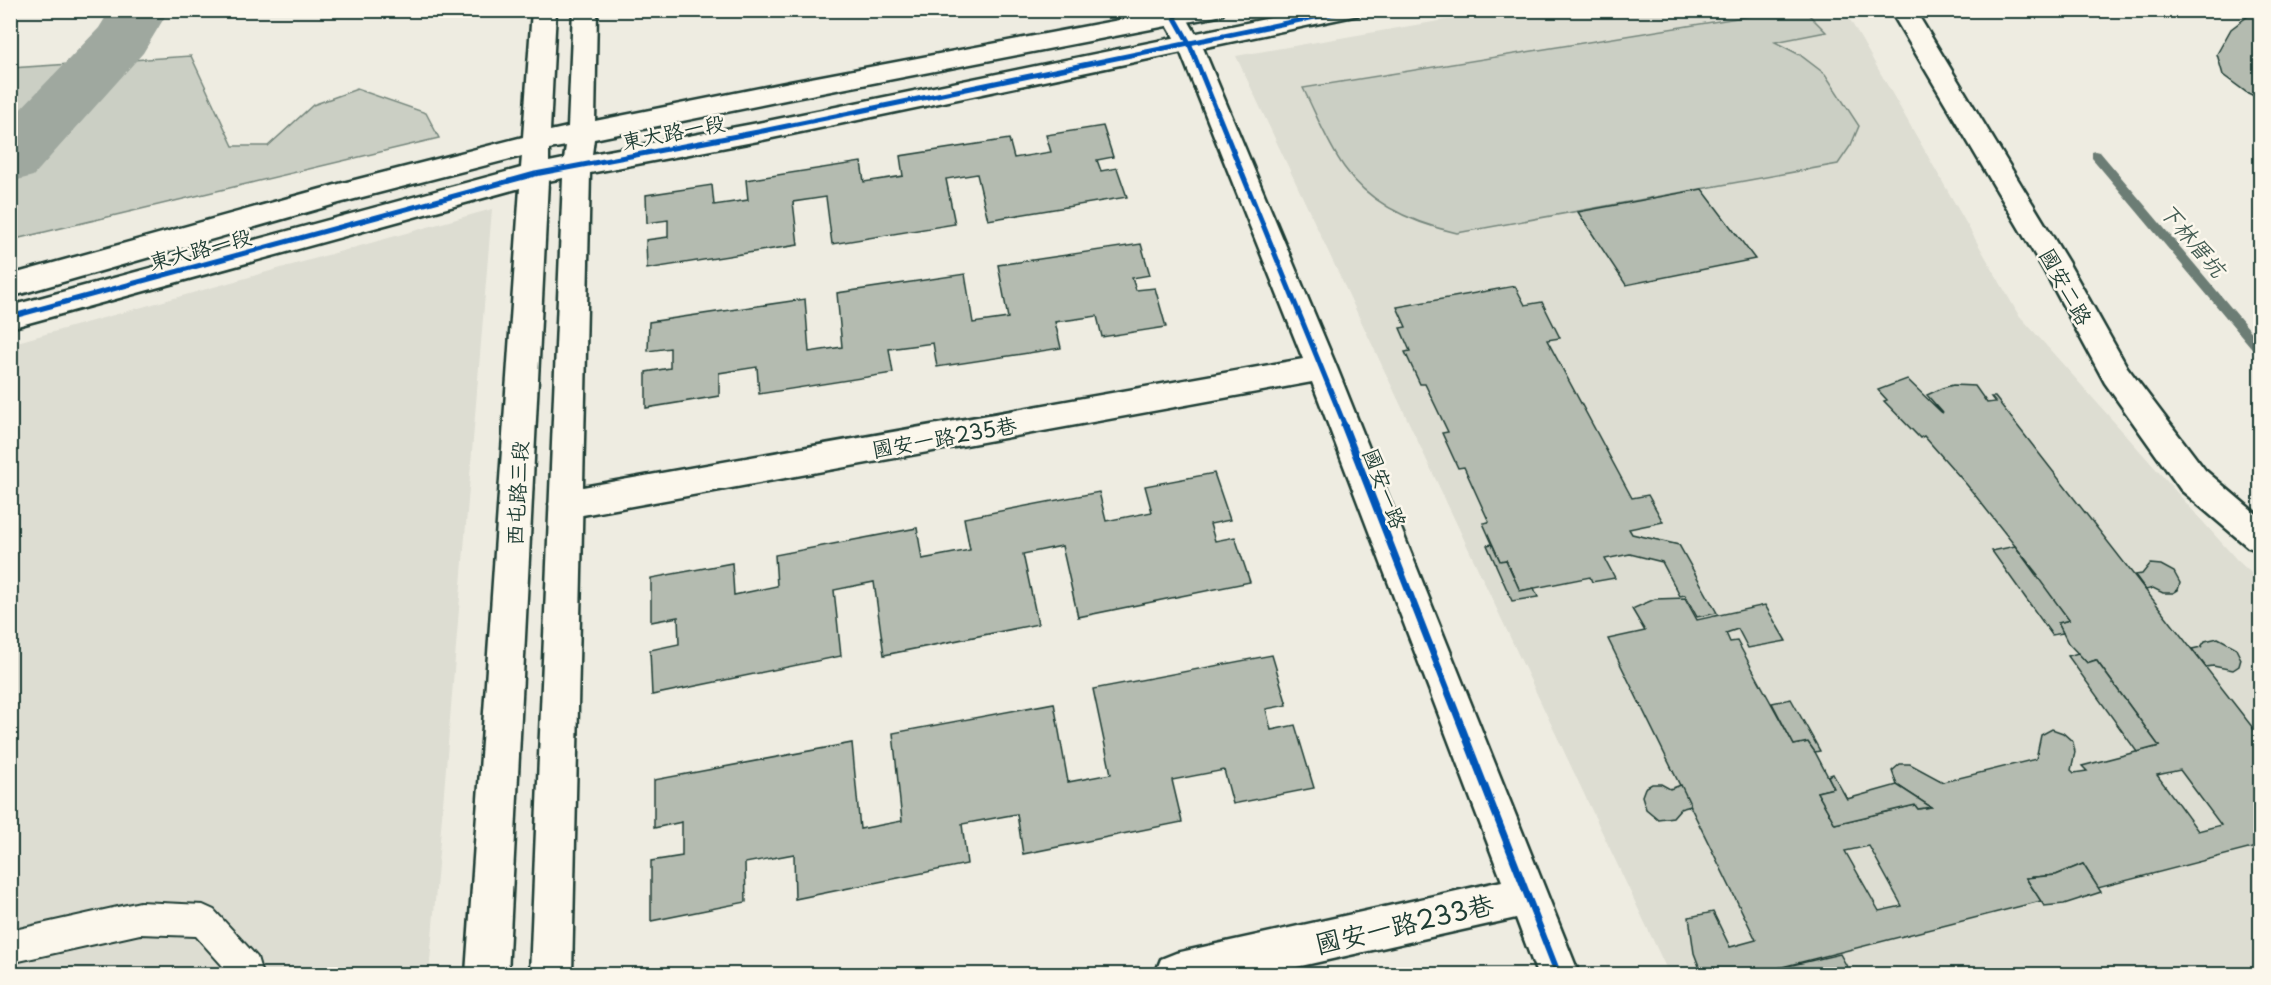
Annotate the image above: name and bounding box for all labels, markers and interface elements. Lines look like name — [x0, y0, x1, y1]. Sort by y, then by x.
street label: 東大路一段 — [618, 105, 728, 157]
water label: 下林厝坑 — [2153, 195, 2236, 285]
street label: 東大路一段 — [145, 219, 255, 277]
street label: 國安二路 — [2033, 242, 2101, 330]
street label: 國安一路235巷 — [869, 408, 1019, 464]
street label: 西屯路三段 — [497, 440, 535, 546]
street label: 國安一路 — [1356, 443, 1416, 533]
street label: 國安一路233巷 — [1311, 884, 1497, 962]

